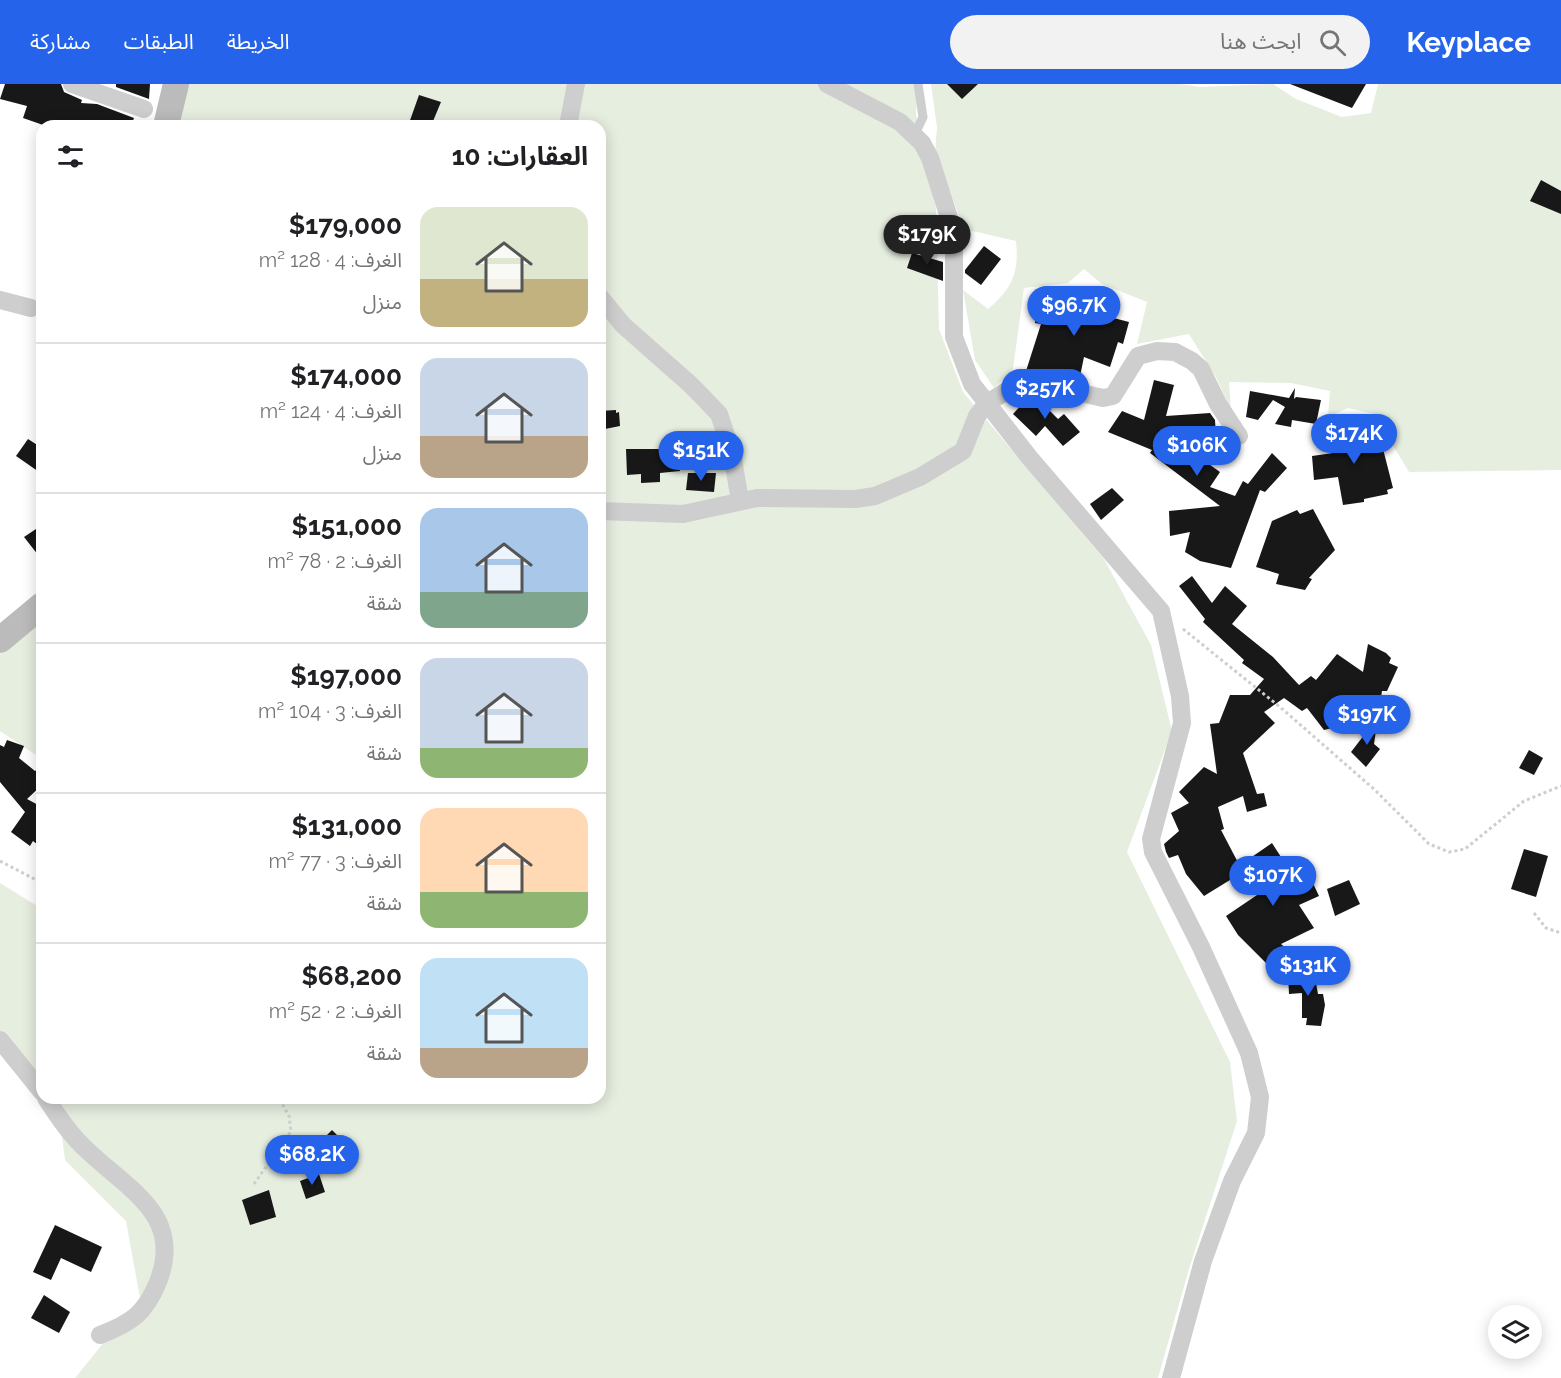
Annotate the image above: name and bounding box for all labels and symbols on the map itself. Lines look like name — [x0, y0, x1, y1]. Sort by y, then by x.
pin: $179K — [885, 215, 969, 266]
pin: $96.7K — [1025, 286, 1123, 337]
pin: $257K — [1003, 369, 1087, 420]
pin: $174K — [1312, 414, 1396, 465]
pin: $106K — [1155, 426, 1239, 477]
pin: $151K — [659, 431, 743, 482]
pin: $197K — [1325, 695, 1409, 746]
pin: $107K — [1231, 856, 1315, 907]
pin: $131K — [1266, 946, 1350, 997]
pin: $68.2K — [263, 1135, 361, 1186]

